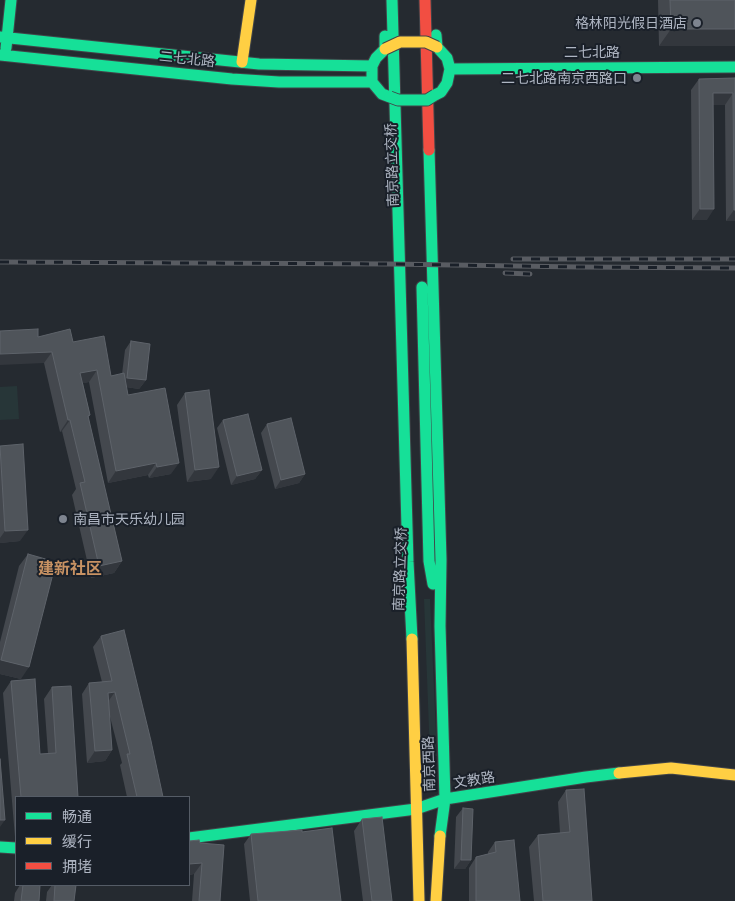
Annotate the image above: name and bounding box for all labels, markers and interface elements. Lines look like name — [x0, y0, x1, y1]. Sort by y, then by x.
place label: 格林阳光假日酒店 — [575, 15, 687, 31]
marker: 格林阳光假日酒店 — [691, 17, 703, 29]
street label: 二七北路 — [564, 44, 620, 60]
street label: 二七北路 — [158, 48, 216, 70]
place label: 二七北路南京西路口 — [501, 70, 627, 86]
marker: 二七北路南京西路口 — [631, 72, 643, 84]
street label: 南京路立交桥 — [382, 123, 402, 207]
place label: 南昌市天乐幼儿园 — [73, 511, 185, 527]
marker: 南昌市天乐幼儿园 — [57, 513, 69, 525]
street label: 南京路立交桥 — [390, 527, 410, 611]
district label: 建新社区 — [38, 559, 102, 579]
street label: 南京西路 — [420, 736, 438, 792]
street label: 文教路 — [452, 768, 496, 792]
legend — [15, 796, 190, 886]
text: 畅通 — [62, 807, 92, 825]
text: 缓行 — [62, 832, 92, 850]
text: 拥堵 — [62, 857, 92, 875]

